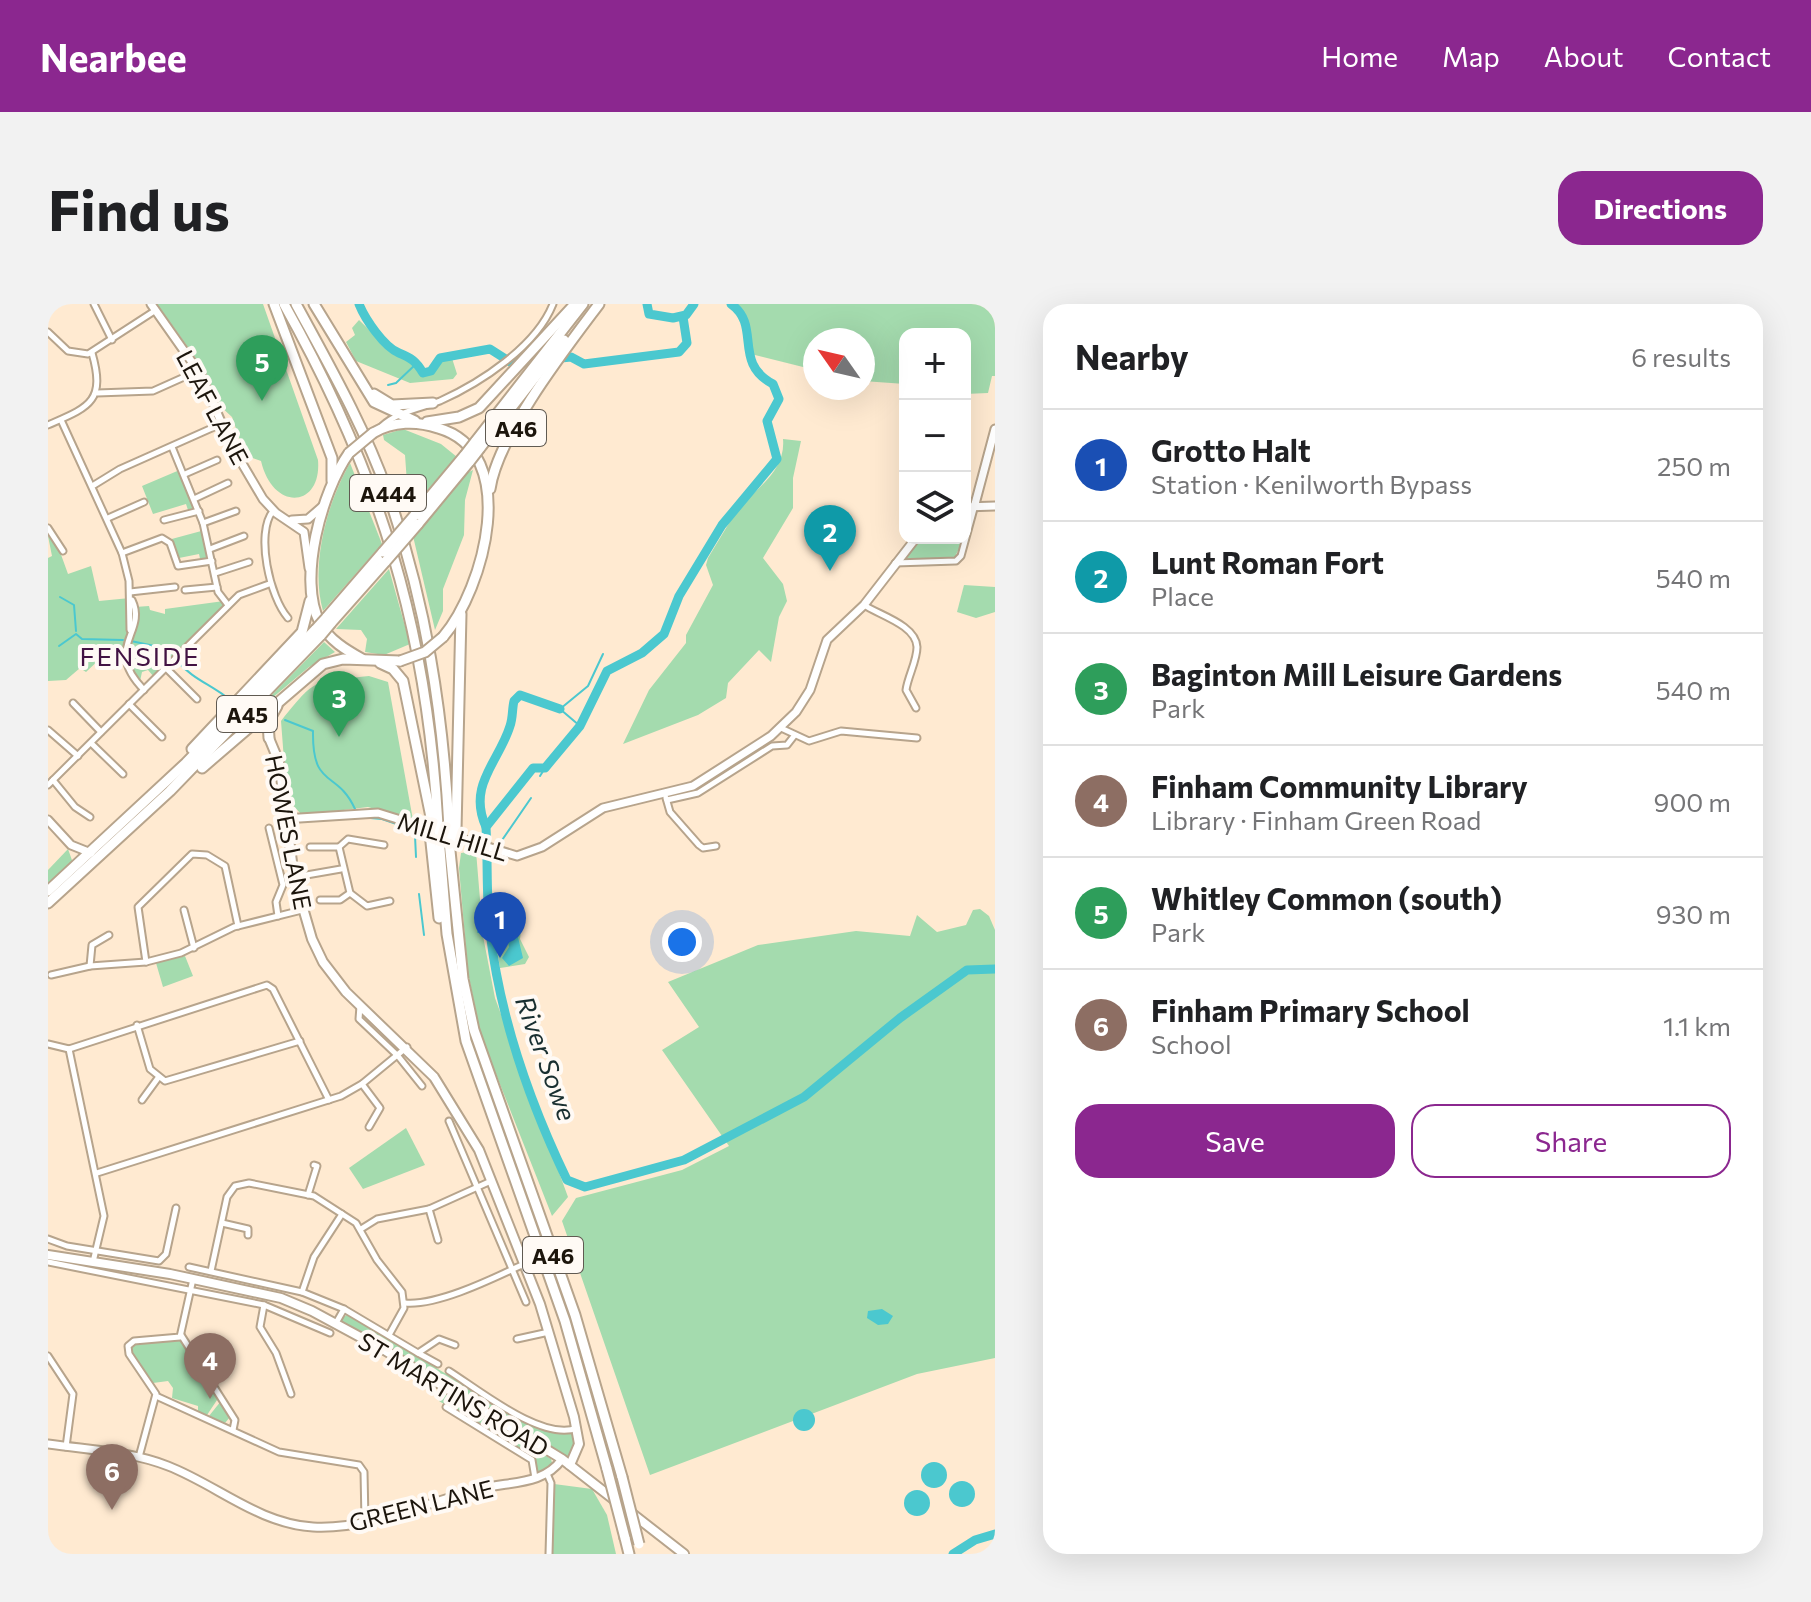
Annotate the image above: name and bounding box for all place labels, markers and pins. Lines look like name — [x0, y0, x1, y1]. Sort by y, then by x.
pin: 5 — [236, 335, 288, 401]
pin: 2 — [804, 505, 856, 571]
pin: 3 — [313, 671, 365, 737]
pin: 1 — [474, 892, 526, 958]
pin: 4 — [184, 1333, 236, 1399]
pin: 6 — [86, 1444, 138, 1510]

